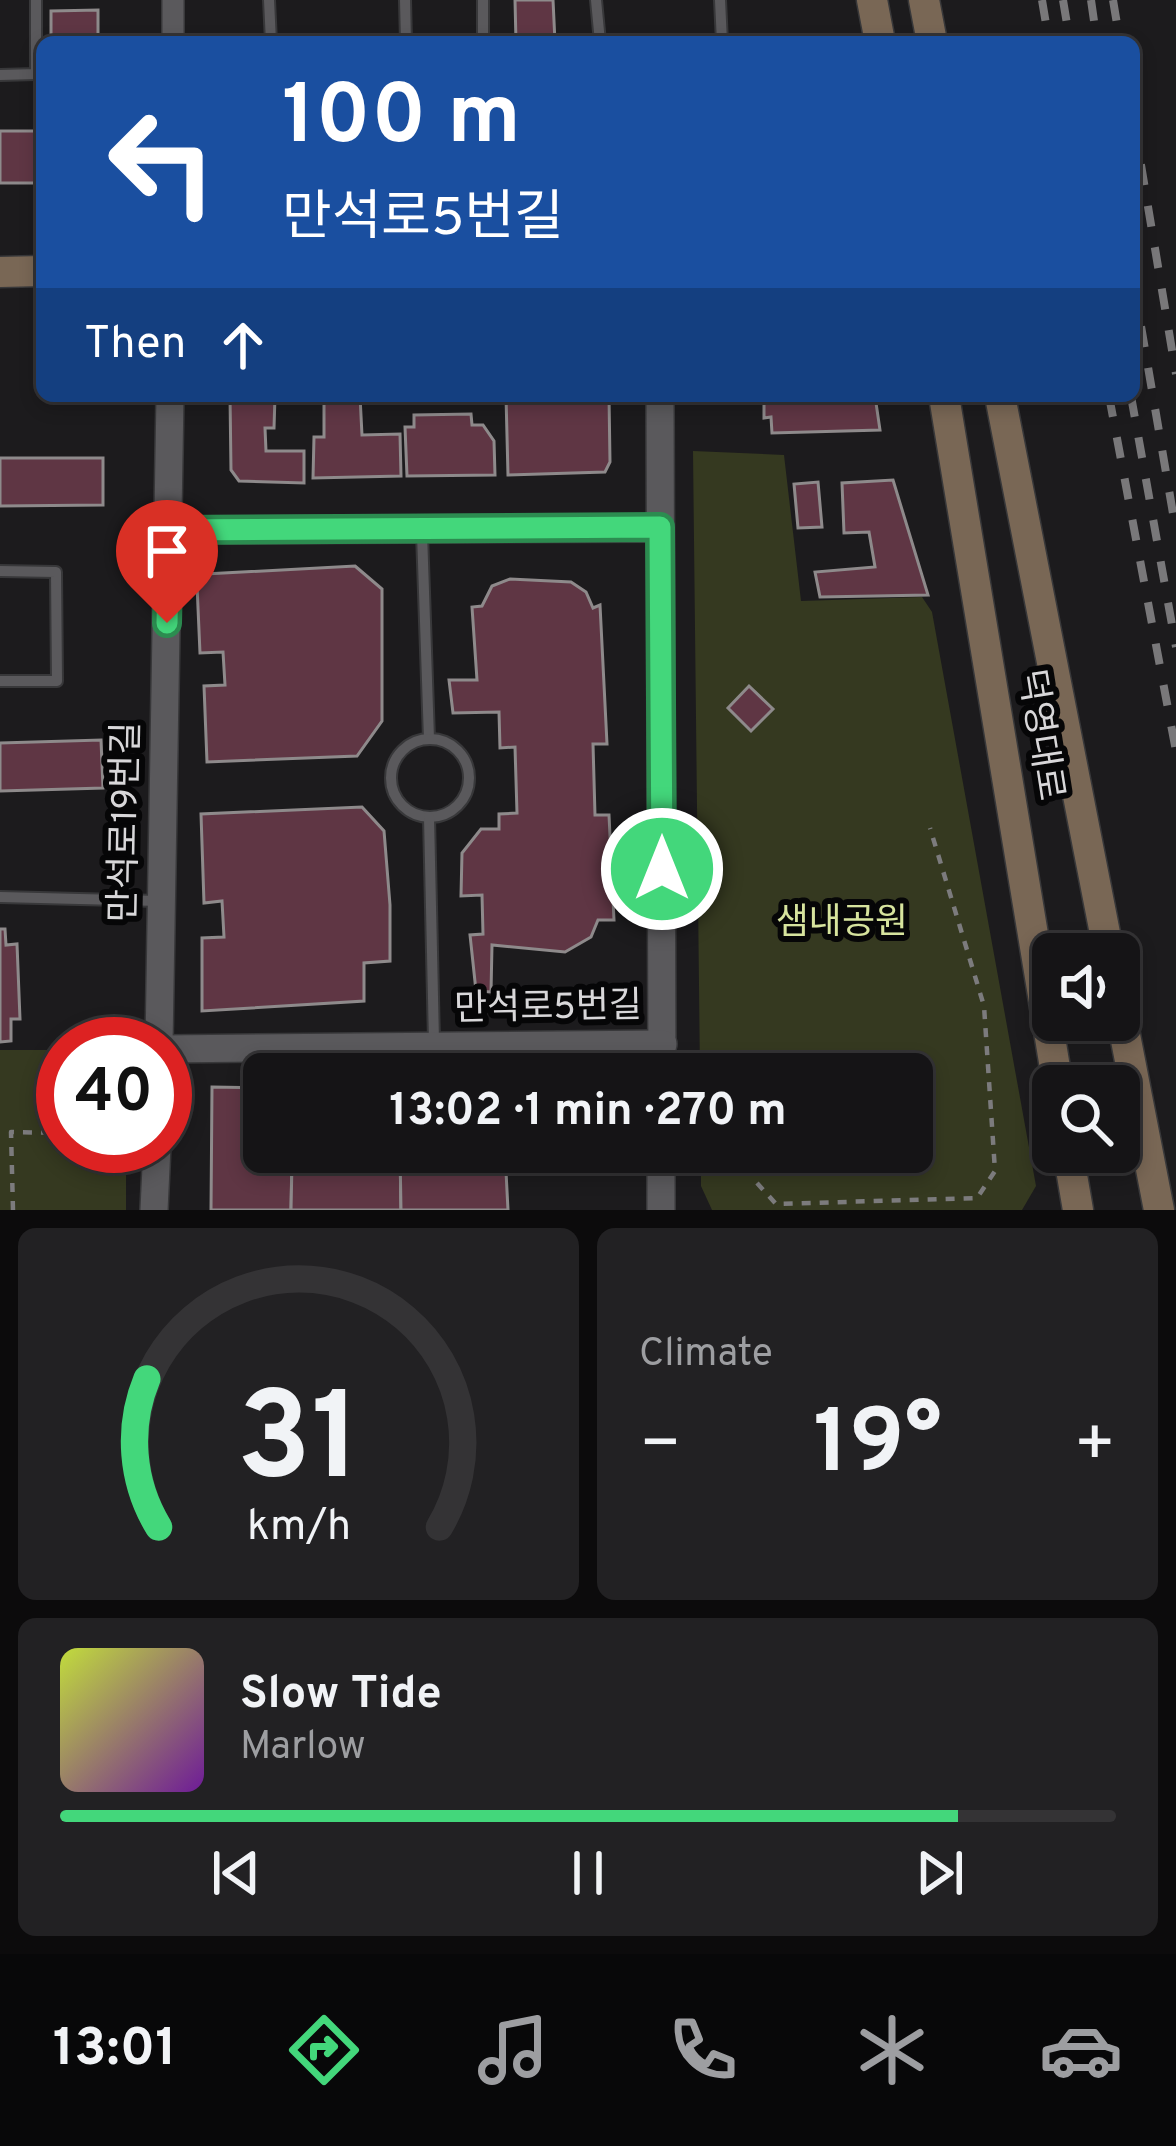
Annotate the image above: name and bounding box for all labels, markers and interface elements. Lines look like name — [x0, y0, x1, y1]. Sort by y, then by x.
text: 100 m — [282, 67, 521, 173]
icon: left — [84, 84, 240, 240]
text: 만석로5번길 — [282, 186, 564, 255]
icon: ahead — [210, 312, 276, 378]
text: Then — [84, 317, 186, 374]
pin — [116, 500, 218, 623]
icon: arrive — [134, 518, 200, 584]
street label: 덕영대로 — [1006, 666, 1072, 804]
street label: 만석로19번길 — [102, 721, 152, 923]
position arrow — [599, 806, 725, 932]
park label: 샘내공원 — [776, 901, 908, 947]
map controls — [1032, 933, 1140, 1173]
button: sound — [1032, 933, 1140, 1041]
street label: 만석로5번길 — [454, 984, 642, 1034]
speed limit sign: 40 — [36, 1017, 192, 1173]
button: search — [1032, 1065, 1140, 1173]
text: 13:02 · 1 min · 270 m — [389, 1084, 787, 1141]
text: Climate — [639, 1331, 773, 1380]
text: 31 — [236, 1366, 361, 1524]
text: 19° — [813, 1391, 942, 1504]
text: − — [639, 1406, 682, 1489]
text: + — [1073, 1406, 1116, 1489]
text: km/h — [246, 1501, 351, 1555]
text: Slow Tide — [240, 1667, 442, 1724]
text: Marlow — [240, 1724, 366, 1773]
icon: previous — [203, 1840, 269, 1906]
icon: pause — [555, 1840, 621, 1906]
icon: next — [907, 1840, 973, 1906]
icon: directions — [282, 2008, 366, 2092]
icon: music — [471, 2008, 555, 2092]
icon: phone — [661, 2008, 745, 2092]
icon: climate — [850, 2008, 934, 2092]
icon: car — [1039, 2008, 1123, 2092]
text: 13:01 — [53, 2016, 177, 2085]

